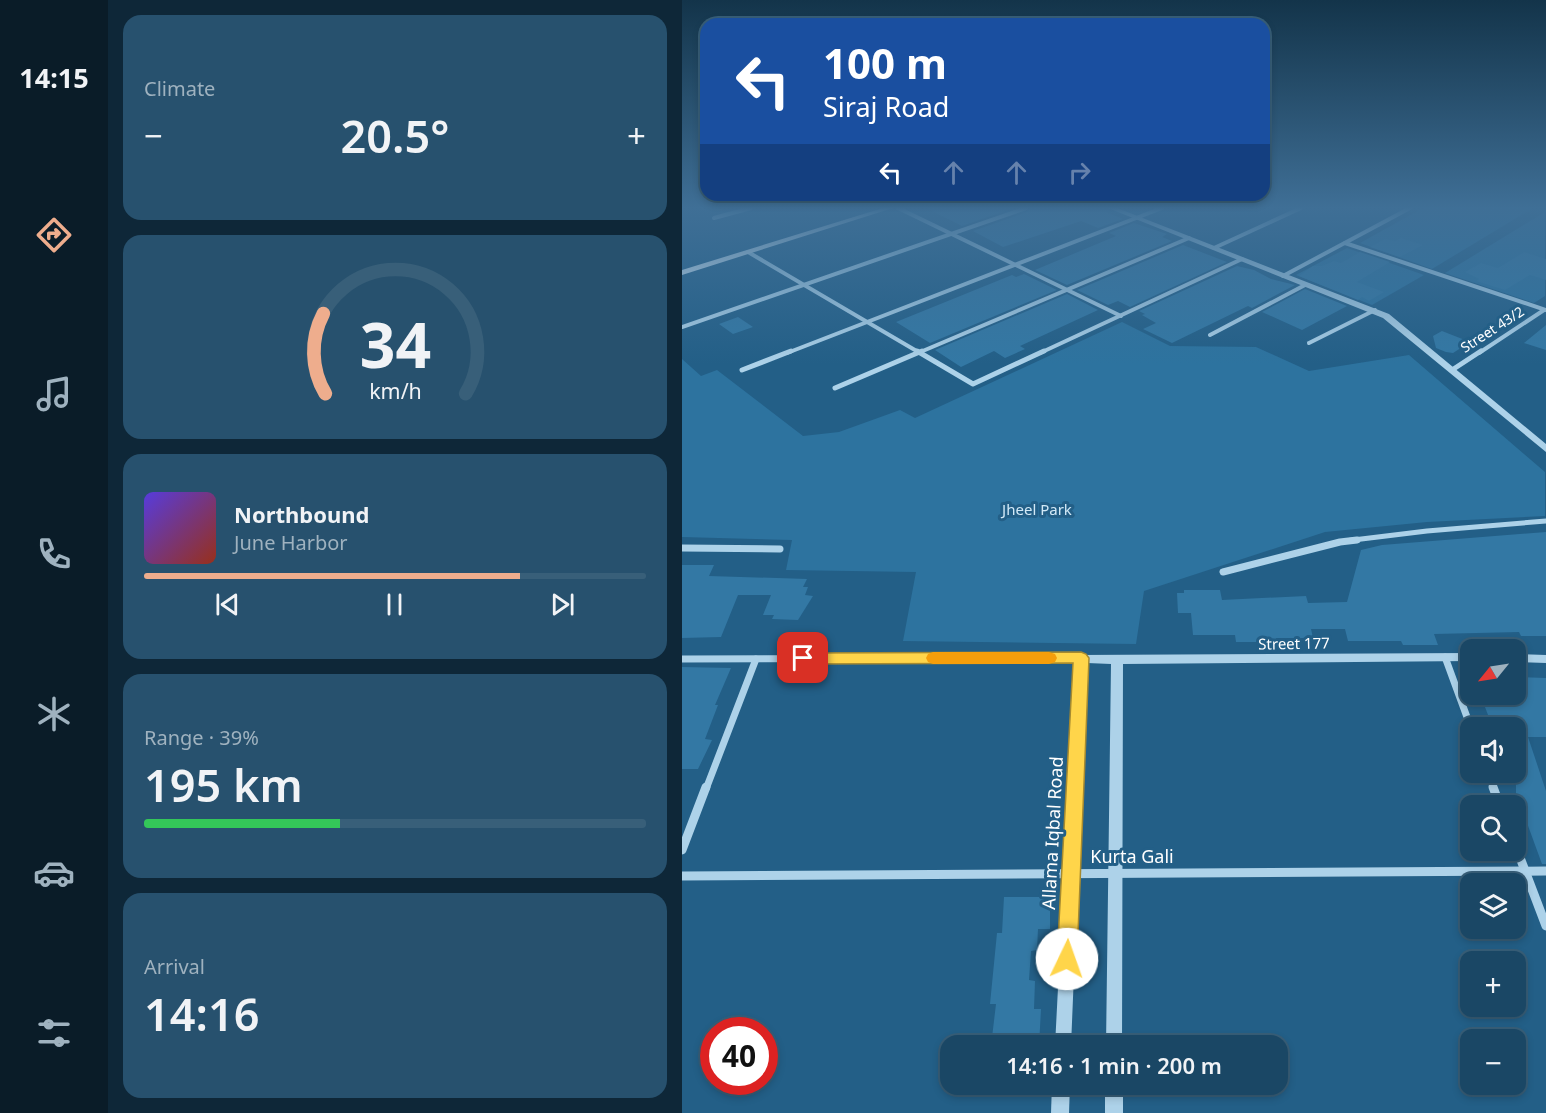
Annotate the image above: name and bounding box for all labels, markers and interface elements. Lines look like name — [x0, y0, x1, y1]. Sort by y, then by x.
text: 100 m — [823, 34, 947, 91]
icon: left — [724, 42, 802, 120]
text: 14:15 — [19, 59, 89, 96]
text: Climate — [144, 75, 215, 102]
text: Siraj Road — [823, 88, 949, 125]
text: 20.5° — [341, 105, 449, 166]
text: − — [144, 113, 163, 158]
text: + — [627, 113, 646, 158]
icon: left — [874, 156, 907, 189]
icon: ahead — [937, 156, 970, 189]
icon: ahead — [1000, 156, 1033, 189]
icon: right — [1063, 156, 1096, 189]
icon: directions — [33, 214, 75, 256]
text: 34 — [359, 301, 431, 386]
street label: Street 43/2 — [1457, 301, 1527, 357]
icon: music — [33, 373, 75, 415]
text: km/h — [369, 376, 421, 405]
text: Northbound — [234, 499, 369, 529]
park label: Jheel Park — [1000, 499, 1072, 519]
text: June Harbor — [234, 529, 348, 556]
icon: phone — [33, 533, 75, 575]
icon: previous — [211, 588, 244, 621]
icon: pause — [378, 588, 411, 621]
icon: next — [546, 588, 579, 621]
pin — [777, 632, 828, 683]
street label: Street 177 — [1258, 632, 1330, 654]
north arrow — [1460, 639, 1526, 705]
map controls — [1460, 639, 1526, 1095]
icon: arrive — [786, 641, 819, 674]
icon: climate — [33, 693, 75, 735]
button: sound — [1460, 717, 1526, 783]
text: Range · 39% — [144, 724, 259, 751]
text: 195 km — [144, 754, 303, 815]
street label: Allama Iqbal Road — [1036, 756, 1068, 910]
button: search — [1460, 795, 1526, 861]
street label: Kurta Gali — [1090, 844, 1174, 868]
icon: car — [33, 852, 75, 894]
button: layers — [1460, 873, 1526, 939]
position arrow — [1035, 927, 1099, 991]
button: + — [1460, 951, 1526, 1017]
text: Arrival — [144, 953, 205, 980]
text: 14:16 — [144, 983, 259, 1044]
icon: filters — [33, 1012, 75, 1054]
speed limit sign: 40 — [700, 1017, 778, 1095]
button: − — [1460, 1029, 1526, 1095]
text: 14:16 · 1 min · 200 m — [1006, 1050, 1222, 1080]

